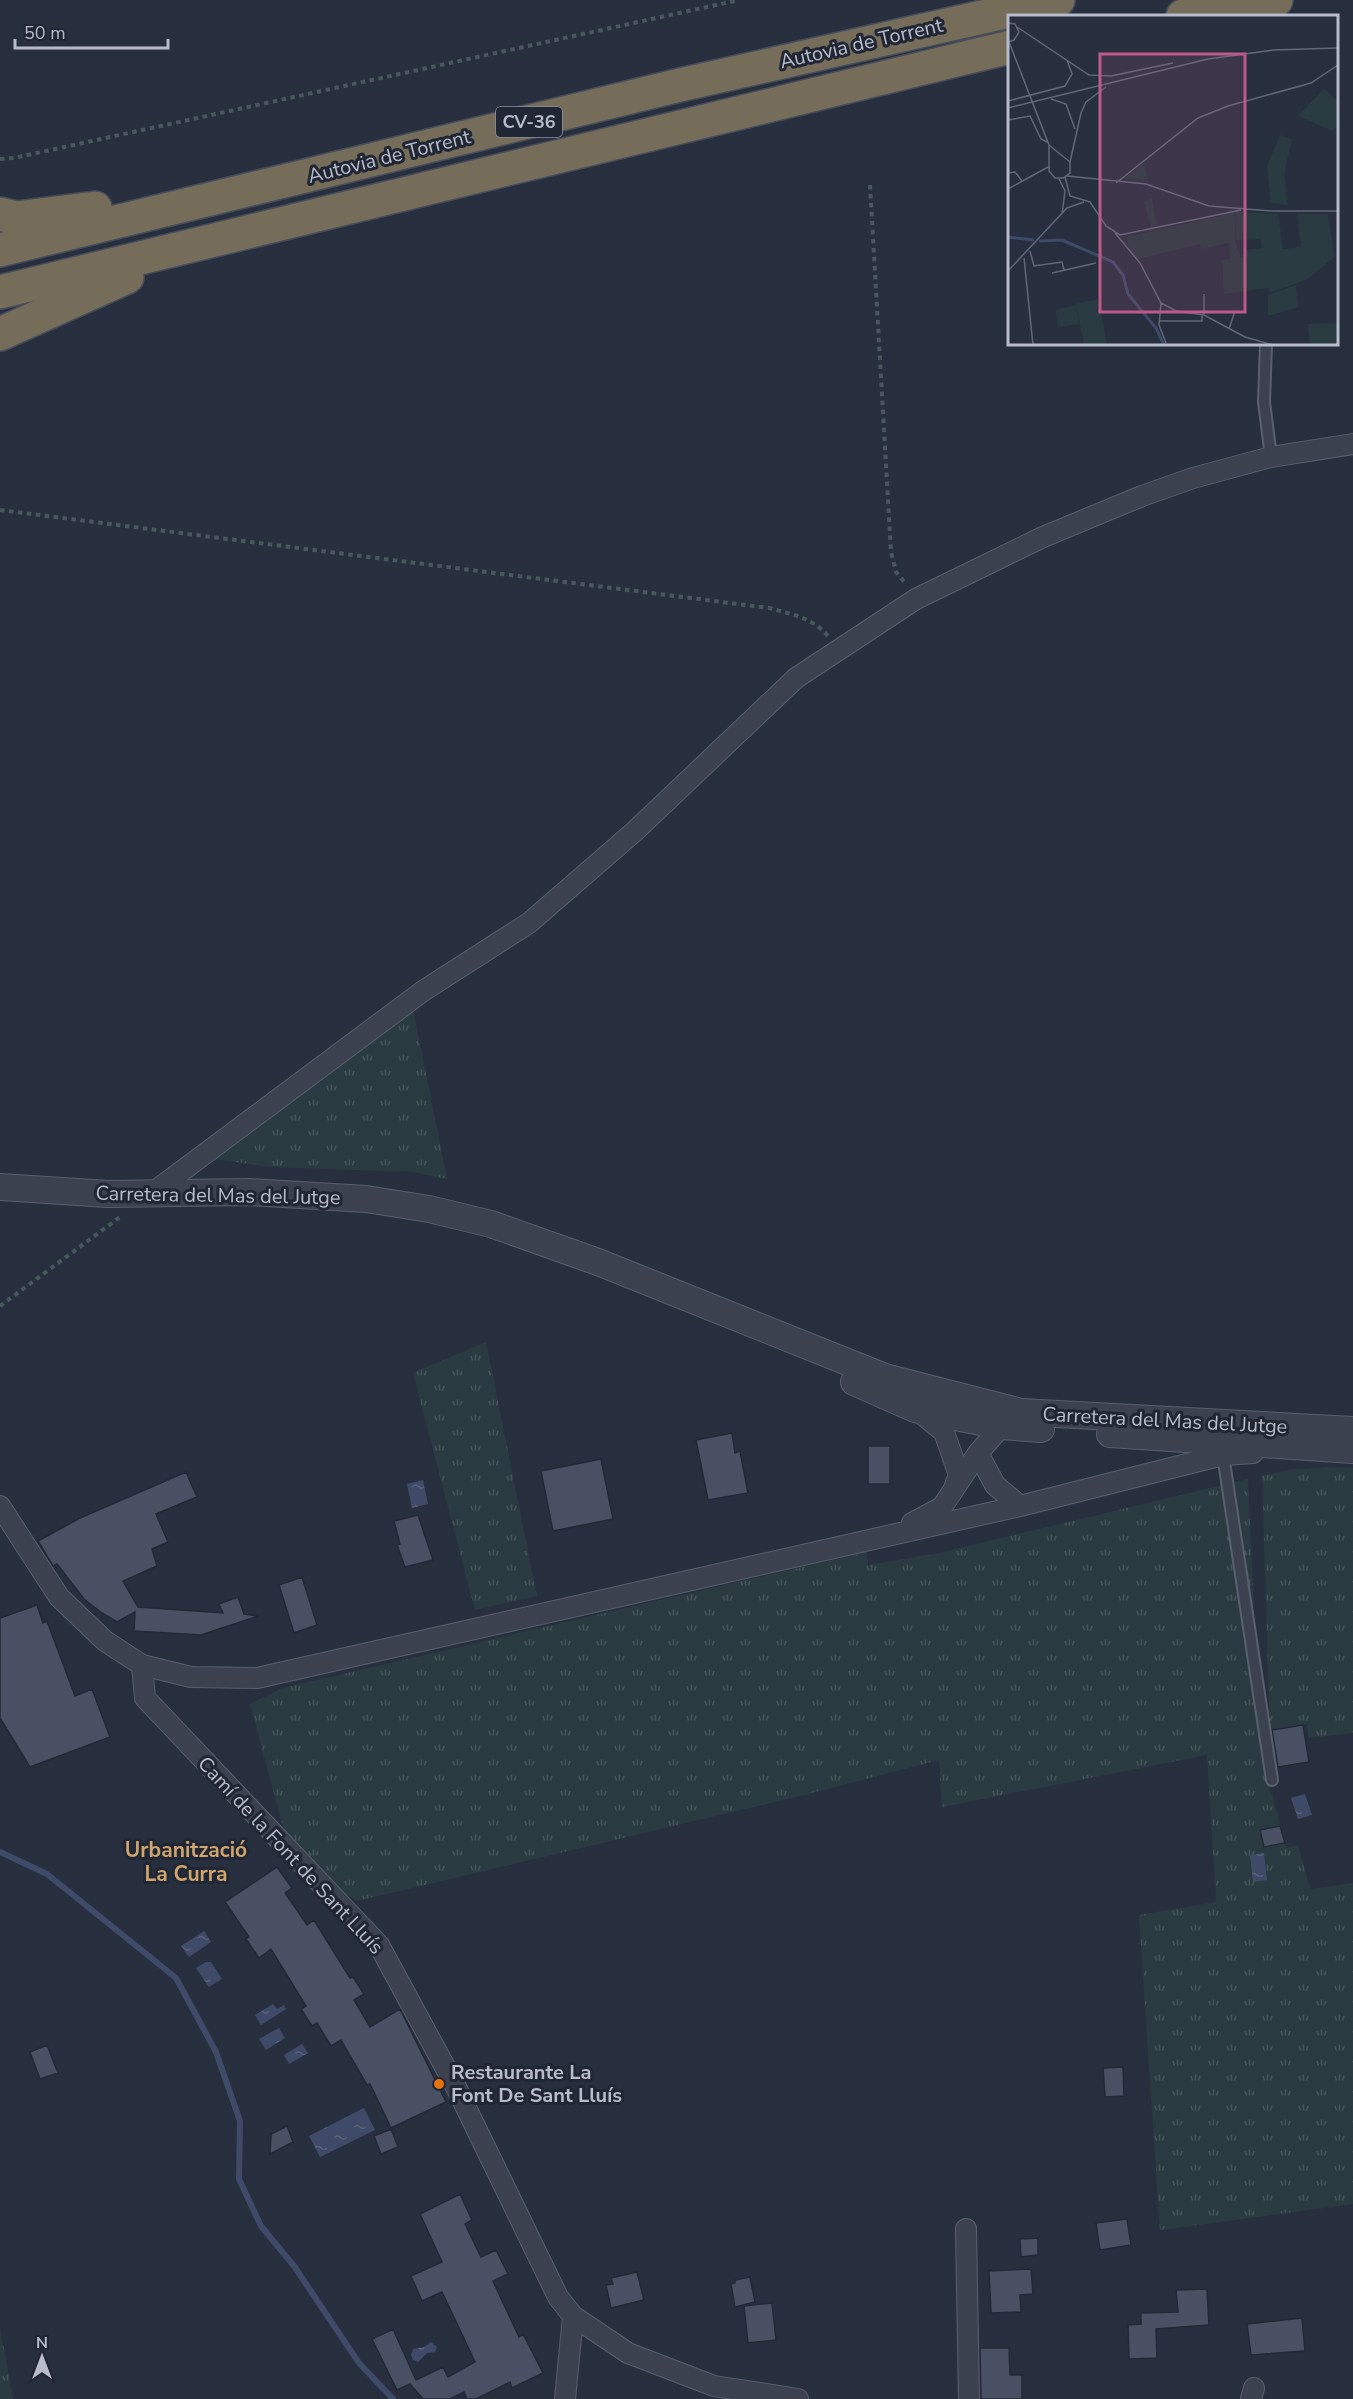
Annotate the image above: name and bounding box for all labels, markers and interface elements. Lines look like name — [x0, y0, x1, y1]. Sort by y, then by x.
street label: Autovia de Torrent — [777, 11, 946, 75]
scale bar — [15, 12, 168, 50]
inset map — [1008, 15, 1338, 345]
text: 50 m — [24, 21, 66, 45]
road number: CV-36 — [496, 107, 562, 137]
street label: Autovia de Torrent — [305, 123, 474, 190]
street label: Carretera del Mas del Jutge — [95, 1180, 341, 1211]
street label: Carretera del Mas del Jutge — [1042, 1401, 1288, 1440]
street label: Camí de la Font de Sant Lluís — [192, 1751, 390, 1960]
district label: Urbanització La Curra — [125, 1836, 247, 1888]
place label: Restaurante La Font De Sant Lluís — [451, 2059, 622, 2109]
marker: Restaurante La Font De Sant Lluís — [432, 2077, 446, 2091]
north arrow — [12, 2327, 72, 2387]
text: N — [36, 2332, 48, 2354]

